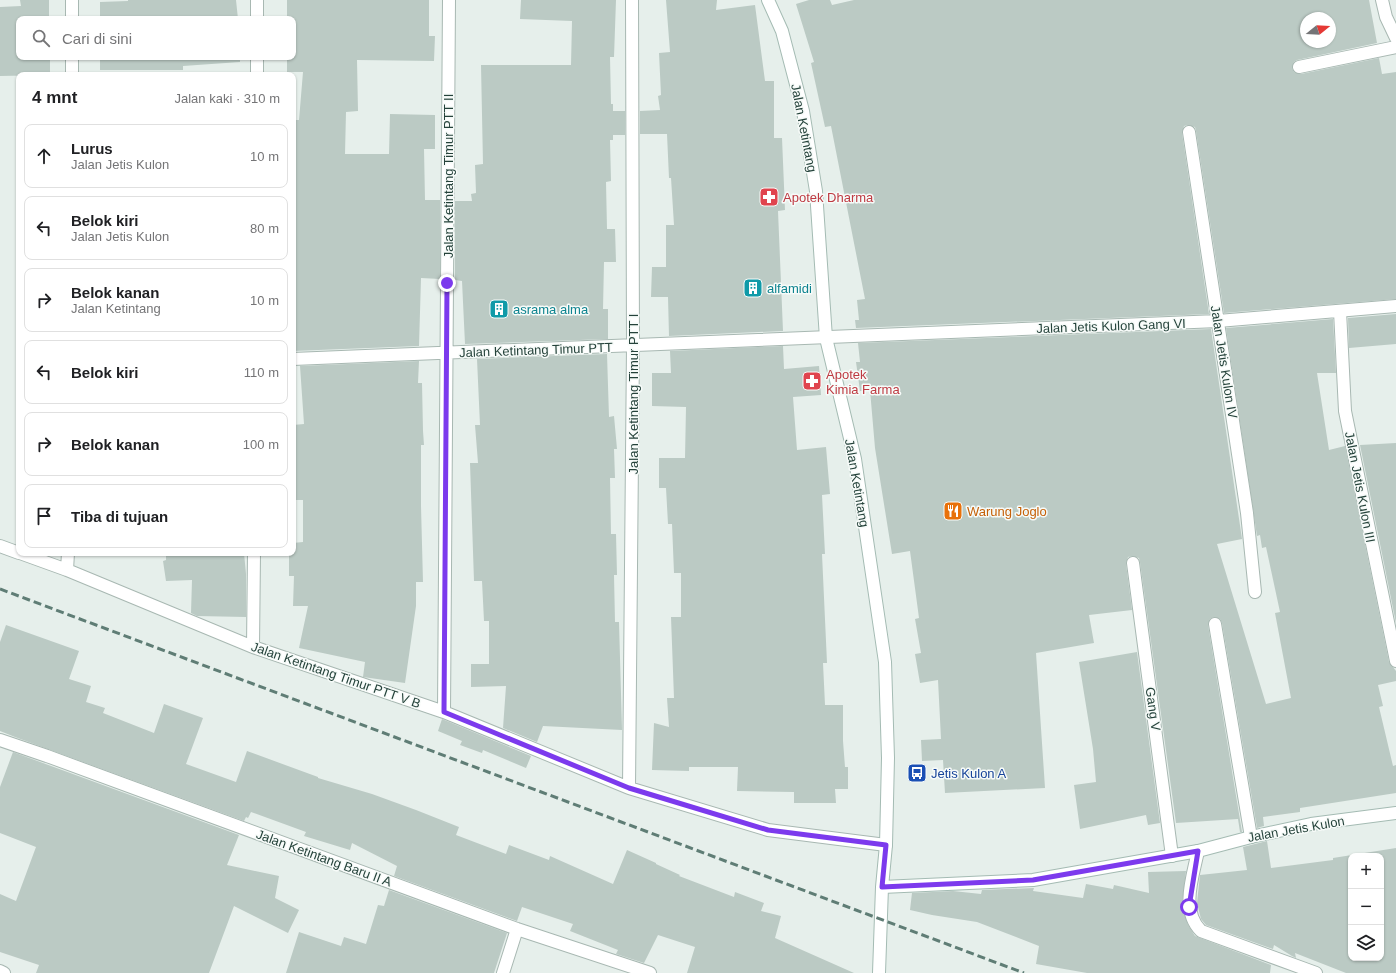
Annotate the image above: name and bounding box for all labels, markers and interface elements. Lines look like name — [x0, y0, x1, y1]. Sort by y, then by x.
north arrow — [1300, 12, 1336, 48]
search box — [16, 16, 296, 60]
icon: search — [30, 27, 52, 49]
text: Cari di sini — [62, 30, 132, 47]
street label: Jalan Ketintang — [788, 83, 820, 173]
text: 4 mnt — [32, 88, 77, 107]
text: Jalan kaki · 310 m — [175, 91, 280, 106]
street label: Jalan Ketintang Timur PTT II — [441, 94, 456, 258]
text: Lurus — [71, 140, 113, 157]
icon: ahead — [33, 145, 55, 167]
text: 10 m — [250, 149, 279, 164]
text: Jalan Jetis Kulon — [71, 157, 169, 172]
pharmacy icon: Apotek Dharma — [758, 186, 780, 208]
place label: Apotek Dharma — [783, 190, 874, 205]
text: Belok kiri — [71, 212, 139, 229]
icon: left — [33, 217, 55, 239]
text: 80 m — [250, 221, 279, 236]
text: Jalan Jetis Kulon — [71, 229, 169, 244]
route end — [438, 274, 456, 292]
building icon: alfamidi — [742, 277, 764, 299]
place label: alfamidi — [767, 281, 812, 296]
text: Belok kanan — [71, 284, 159, 301]
icon: right — [33, 289, 55, 311]
text: 10 m — [250, 293, 279, 308]
building icon: asrama alma — [488, 298, 510, 320]
text: Jalan Ketintang — [71, 301, 161, 316]
place label: asrama alma — [513, 302, 589, 317]
street label: Jalan Jetis Kulon IV — [1208, 304, 1240, 420]
street label: Jalan Ketintang Timur PTT I — [626, 314, 641, 474]
street label: Jalan Jetis Kulon Gang VI — [1036, 316, 1186, 336]
street label: Jalan Ketintang Timur PTT — [459, 340, 613, 360]
icon: left — [33, 361, 55, 383]
text: Belok kiri — [71, 364, 139, 381]
text: 110 m — [244, 365, 279, 380]
place label: Apotek Kimia Farma — [826, 367, 900, 397]
pharmacy icon: Apotek Kimia Farma — [801, 370, 823, 392]
street label: Jalan Jetis Kulon III — [1342, 430, 1378, 544]
icon: right — [33, 433, 55, 455]
text: Belok kanan — [71, 436, 159, 453]
text: 100 m — [243, 437, 279, 452]
street label: Jalan Ketintang — [842, 438, 872, 528]
restaurant icon: Warung Joglo — [942, 500, 964, 522]
place label: Warung Joglo — [967, 504, 1047, 519]
icon: arrive — [33, 505, 55, 527]
text: Tiba di tujuan — [71, 508, 168, 525]
street label: Jalan Ketintang Timur PTT V B — [249, 639, 423, 711]
street label: Gang V — [1143, 686, 1164, 732]
bus stop icon: Jetis Kulon A — [906, 762, 928, 784]
place label: Jetis Kulon A — [931, 766, 1006, 781]
street label: Jalan Jetis Kulon — [1246, 813, 1346, 845]
street label: Jalan Ketintang Baru II A — [254, 826, 394, 890]
map controls — [1348, 853, 1384, 961]
button: + — [1348, 853, 1384, 889]
button: − — [1348, 889, 1384, 925]
route start — [1180, 898, 1198, 916]
button: layers — [1348, 925, 1384, 961]

